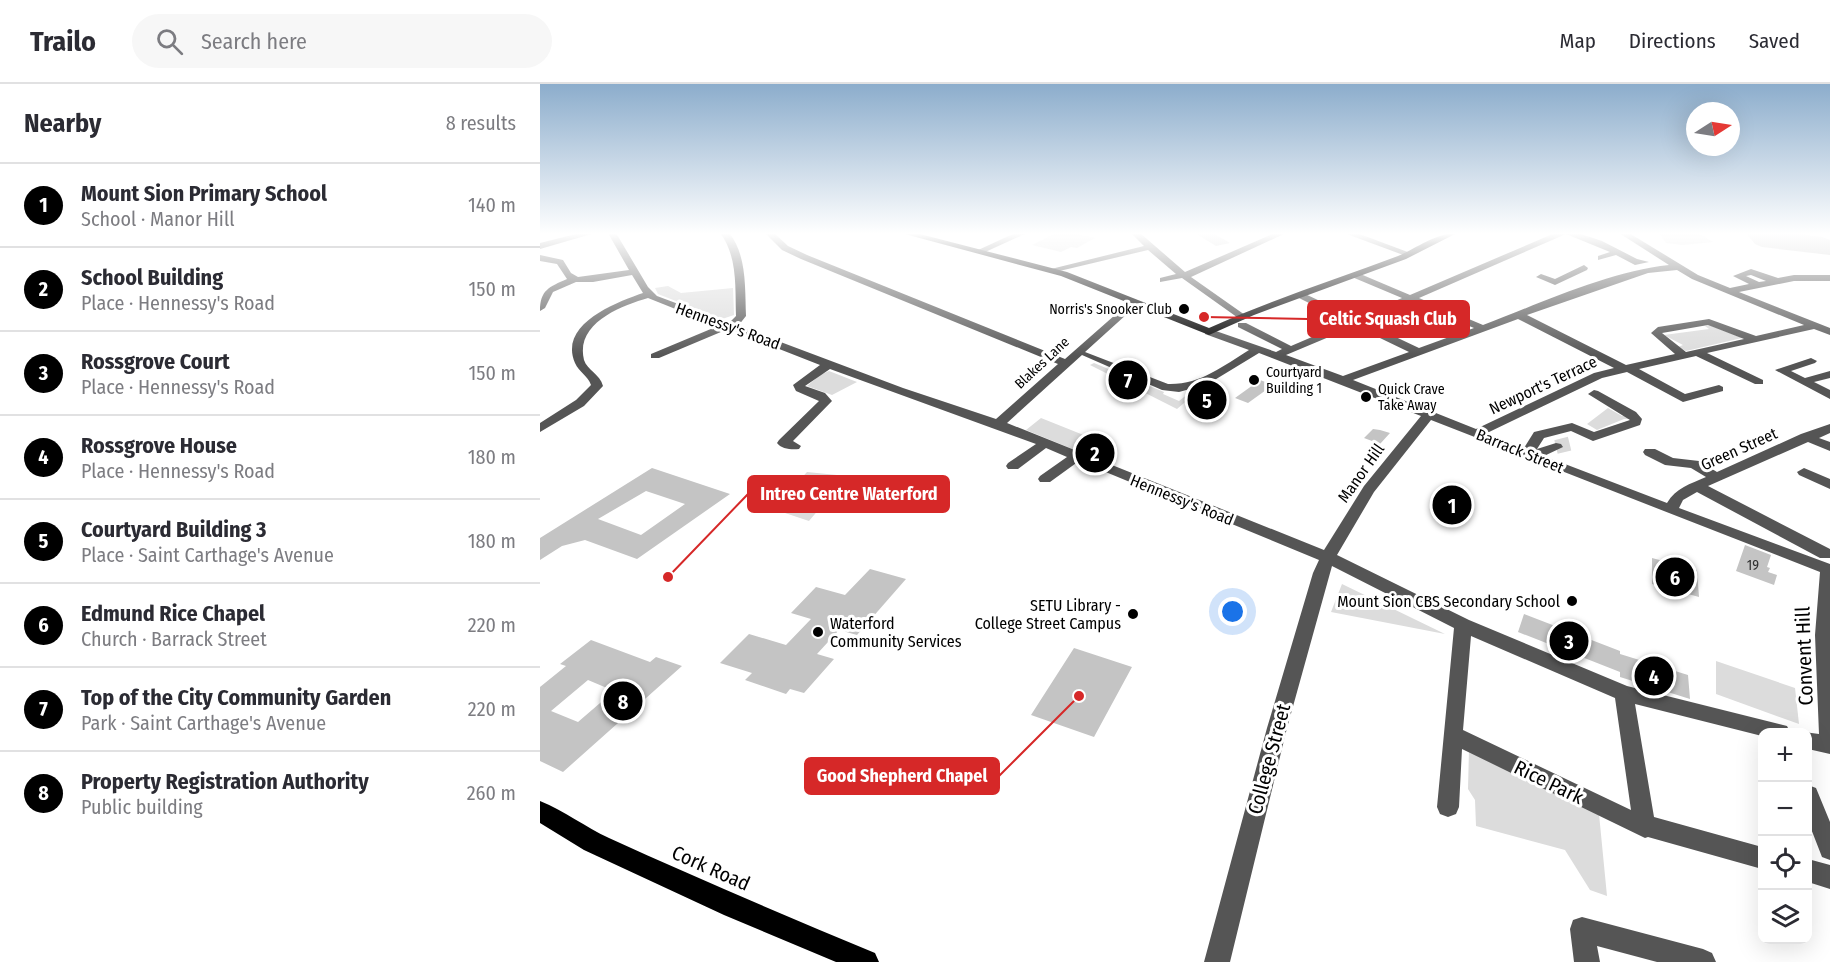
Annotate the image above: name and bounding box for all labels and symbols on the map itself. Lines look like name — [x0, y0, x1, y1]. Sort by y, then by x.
north arrow — [1686, 102, 1740, 156]
street label: Hennessy's Road — [673, 298, 783, 354]
place label: Norris's Snooker Club — [1049, 301, 1172, 318]
callout: Celtic Squash Club — [1308, 301, 1469, 337]
marker: Norris's Snooker Club — [1177, 302, 1191, 316]
text: Celtic Squash Club — [1319, 308, 1457, 330]
street label: Blakes Lane — [1011, 334, 1073, 392]
street label: Newport's Terrace — [1486, 352, 1600, 418]
pin: 7 — [1108, 358, 1148, 402]
place label: Courtyard Building 1 — [1266, 364, 1322, 397]
marker: Courtyard Building 1 — [1247, 373, 1261, 387]
pin: 5 — [1188, 378, 1226, 422]
place label: Quick Crave Take Away — [1378, 381, 1445, 414]
marker: Quick Crave Take Away — [1359, 390, 1373, 404]
street label: Green Street — [1698, 423, 1781, 474]
street label: Barrack Street — [1474, 425, 1567, 477]
pin: 2 — [1076, 430, 1114, 476]
street label: Manor Hill — [1334, 440, 1388, 506]
street label: Hennessy's Road — [1128, 471, 1236, 529]
callout: Intreo Centre Waterford — [748, 476, 949, 512]
pin: 1 — [1432, 482, 1472, 528]
text: Intreo Centre Waterford — [760, 483, 938, 505]
pin: 6 — [1656, 554, 1694, 600]
house number: 19 — [1747, 557, 1759, 574]
place label: Mount Sion CBS Secondary School — [1337, 592, 1560, 611]
marker: Mount Sion CBS Secondary School — [1565, 594, 1579, 608]
place label: SETU Library - College Street Campus — [975, 596, 1121, 633]
your location — [1218, 597, 1247, 626]
street label: Convent Hill — [1790, 606, 1818, 706]
marker: SETU Library - College Street Campus — [1126, 607, 1140, 621]
place label: Waterford Community Services — [830, 614, 962, 651]
pin: 3 — [1550, 618, 1588, 664]
marker: Waterford Community Services — [811, 625, 825, 639]
pin: 4 — [1634, 654, 1674, 698]
pin: 8 — [604, 678, 643, 724]
street label: College Street — [1243, 701, 1295, 817]
street label: Rice Park — [1510, 755, 1588, 809]
callout: Good Shepherd Chapel — [805, 758, 999, 794]
text: Good Shepherd Chapel — [817, 765, 987, 787]
street label: Cork Road — [668, 840, 754, 896]

